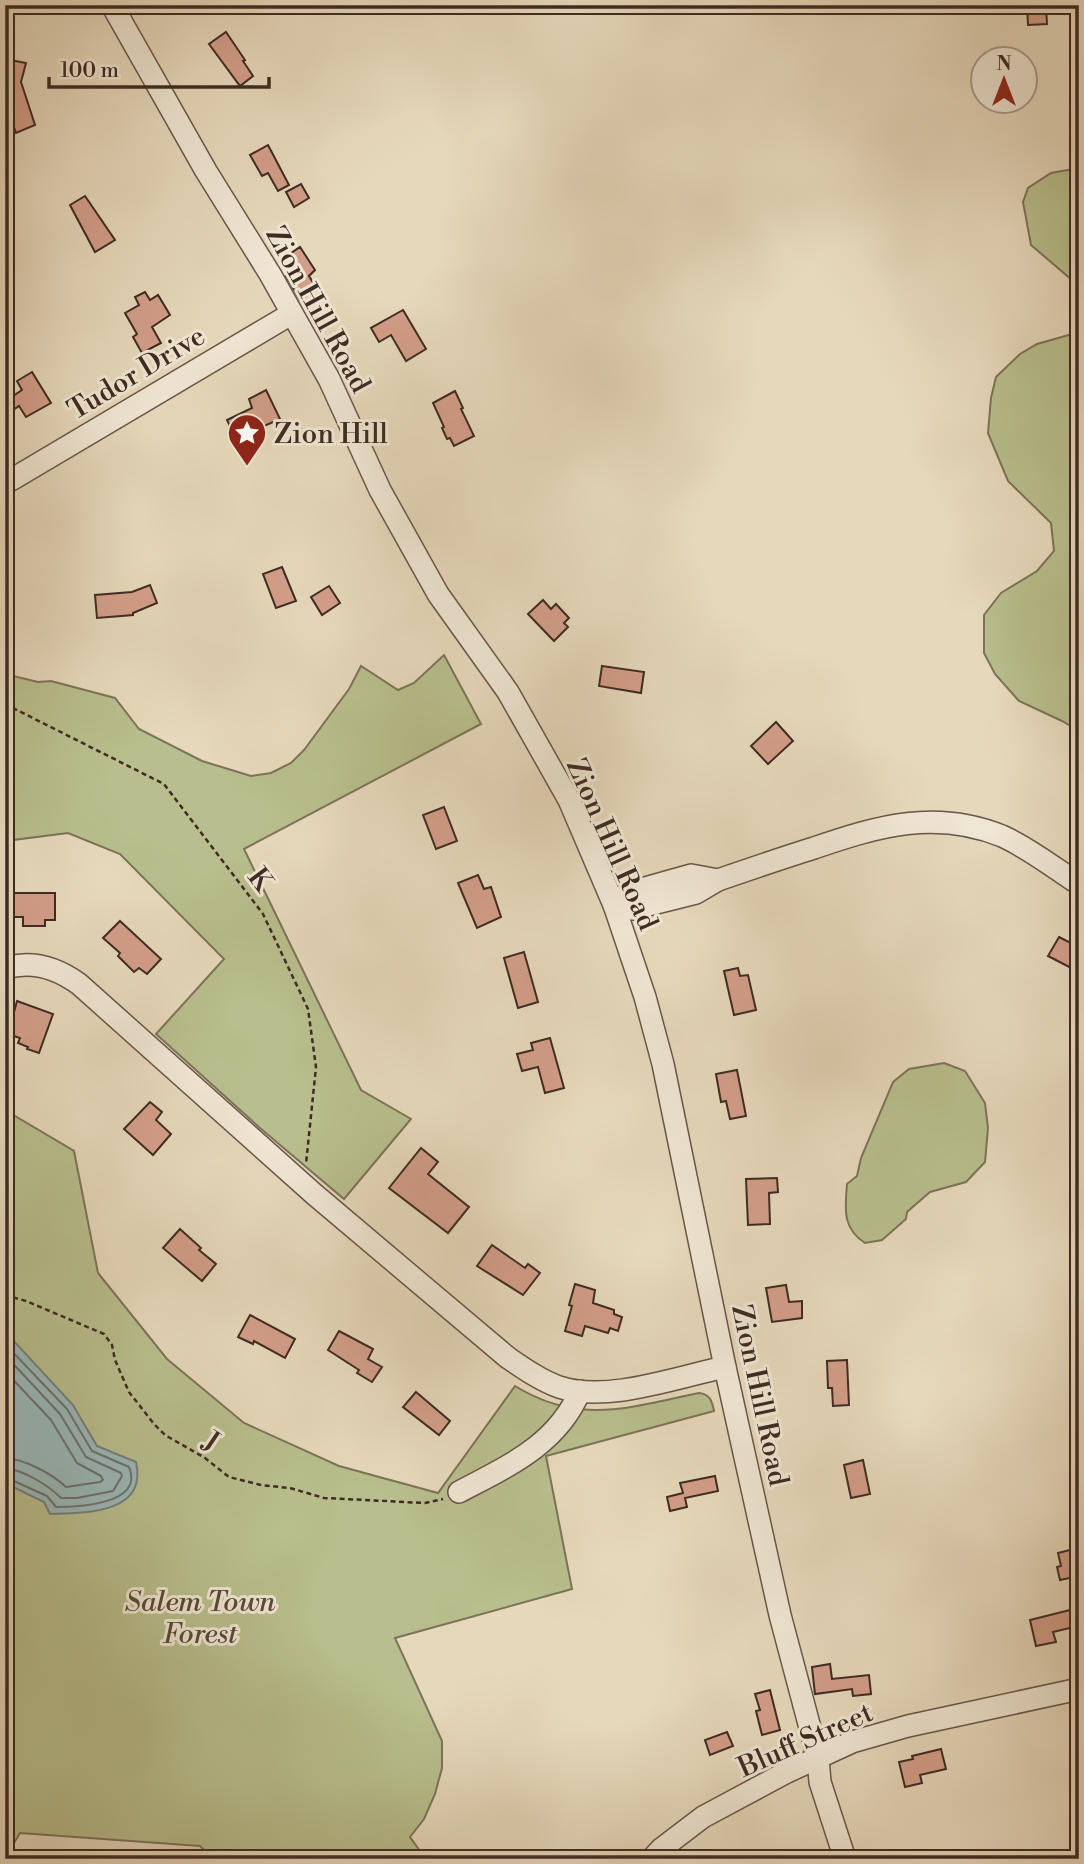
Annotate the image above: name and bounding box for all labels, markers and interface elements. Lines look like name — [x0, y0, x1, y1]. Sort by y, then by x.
scale bar — [49, 46, 270, 90]
north arrow — [968, 46, 1038, 116]
text: N — [996, 52, 1012, 76]
text: 100 m — [60, 58, 119, 84]
street label: Zion Hill Road — [258, 221, 378, 399]
street label: Tudor Drive — [62, 319, 212, 428]
place icon: Zion Hill — [226, 412, 268, 467]
place label: Zion Hill — [274, 417, 388, 452]
street label: Zion Hill Road — [558, 753, 665, 936]
street label: K — [240, 861, 281, 900]
street label: Zion Hill Road — [723, 1301, 796, 1489]
street label: J — [195, 1424, 226, 1460]
park label: Salem Town Forest — [125, 1585, 276, 1652]
street label: Bluff Street — [732, 1695, 879, 1786]

